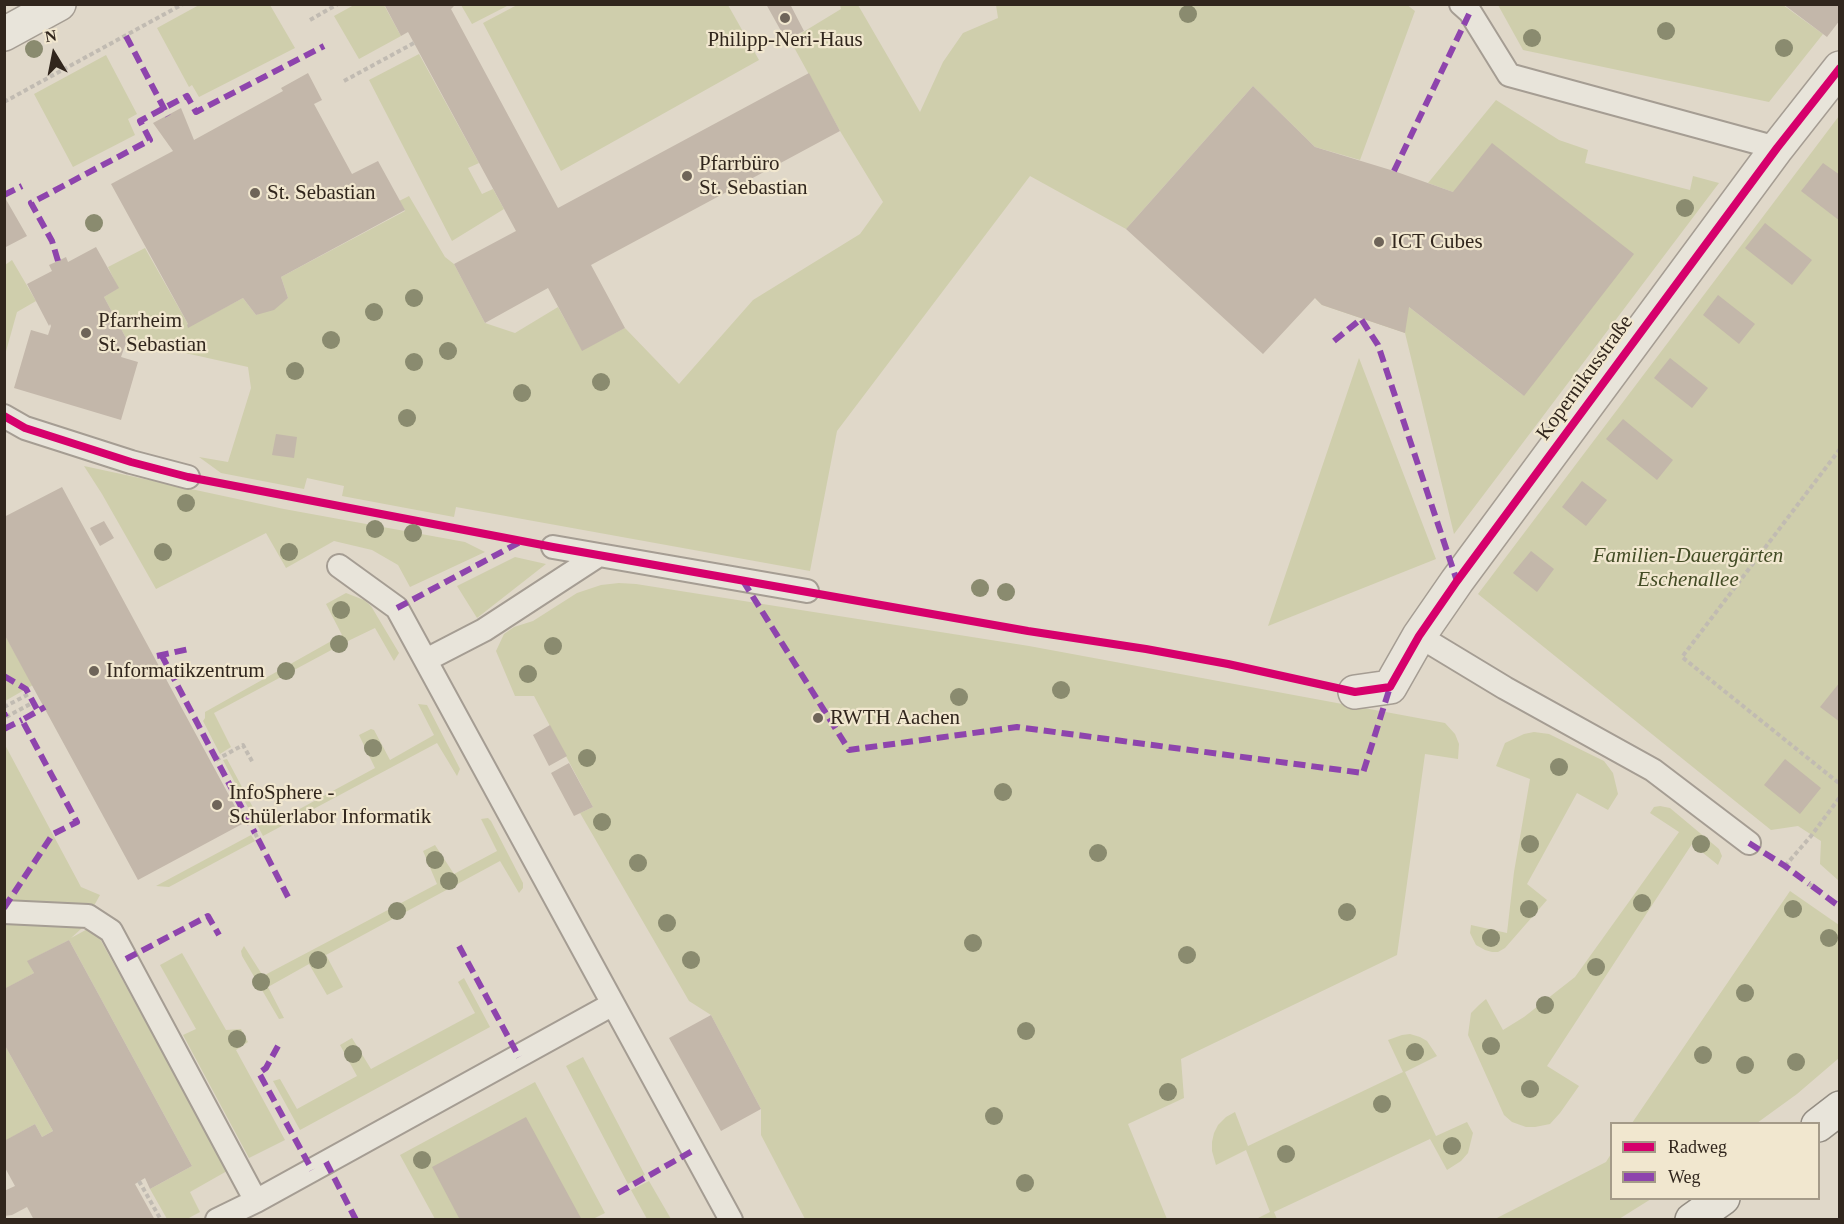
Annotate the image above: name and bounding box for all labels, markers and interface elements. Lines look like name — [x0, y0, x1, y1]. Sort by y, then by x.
marker: Philipp-Neri-Haus — [778, 11, 792, 25]
north arrow — [24, 24, 84, 84]
text: N — [44, 26, 58, 45]
place label: Philipp-Neri-Haus — [707, 27, 863, 53]
place label: Pfarrbüro St. Sebastian — [699, 151, 807, 201]
marker: Pfarrbüro St. Sebastian — [680, 169, 694, 183]
place label: St. Sebastian — [267, 180, 375, 206]
marker: St. Sebastian — [248, 186, 262, 200]
place label: ICT Cubes — [1391, 229, 1483, 255]
marker: ICT Cubes — [1372, 235, 1386, 249]
place label: Pfarrheim St. Sebastian — [98, 308, 206, 358]
street label: Kopernikusstraße — [1531, 311, 1639, 445]
marker: Pfarrheim St. Sebastian — [79, 326, 93, 340]
park label: Familien-Dauergärten Eschenallee — [1593, 543, 1783, 593]
place label: Informatikzentrum — [106, 658, 265, 684]
marker: Informatikzentrum — [87, 664, 101, 678]
place label: RWTH Aachen — [830, 705, 960, 731]
marker: RWTH Aachen — [811, 711, 825, 725]
place label: InfoSphere - Schülerlabor Informatik — [229, 780, 431, 830]
marker: InfoSphere - Schülerlabor Informatik — [210, 798, 224, 812]
legend — [1610, 1122, 1820, 1200]
text: Radweg — [1668, 1137, 1727, 1157]
text: Weg — [1668, 1167, 1701, 1187]

